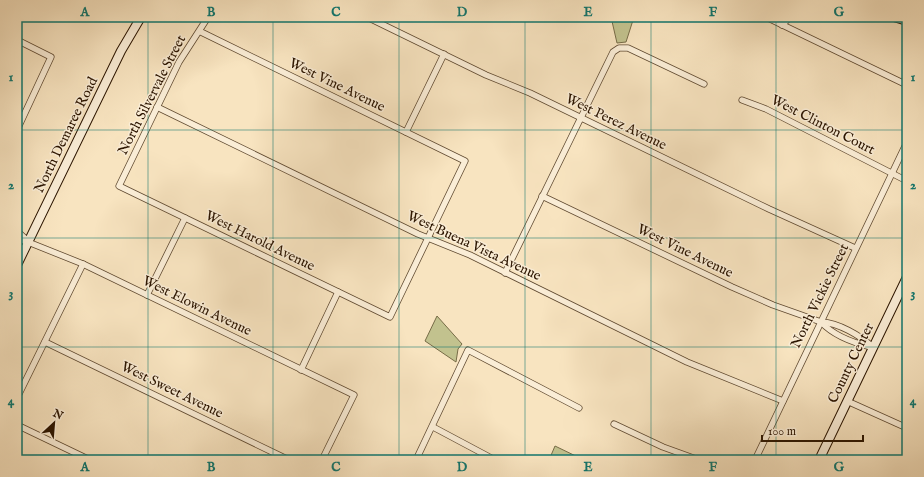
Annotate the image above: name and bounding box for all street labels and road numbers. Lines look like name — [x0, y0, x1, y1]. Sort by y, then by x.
street label: North Silvervale Street — [114, 32, 190, 158]
street label: West Vine Avenue — [286, 54, 388, 116]
street label: North Demaree Road — [30, 74, 102, 196]
street label: West Perez Avenue — [563, 90, 670, 154]
street label: West Clinton Court — [768, 91, 878, 159]
street label: West Harold Avenue — [202, 207, 318, 276]
street label: West Buena Vista Avenue — [404, 207, 544, 285]
street label: West Vine Avenue — [634, 220, 736, 282]
street label: North Vickie Street — [787, 241, 853, 351]
street label: West Elowin Avenue — [140, 272, 255, 340]
street label: County Center — [824, 320, 878, 406]
street label: West Sweet Avenue — [118, 357, 227, 423]

